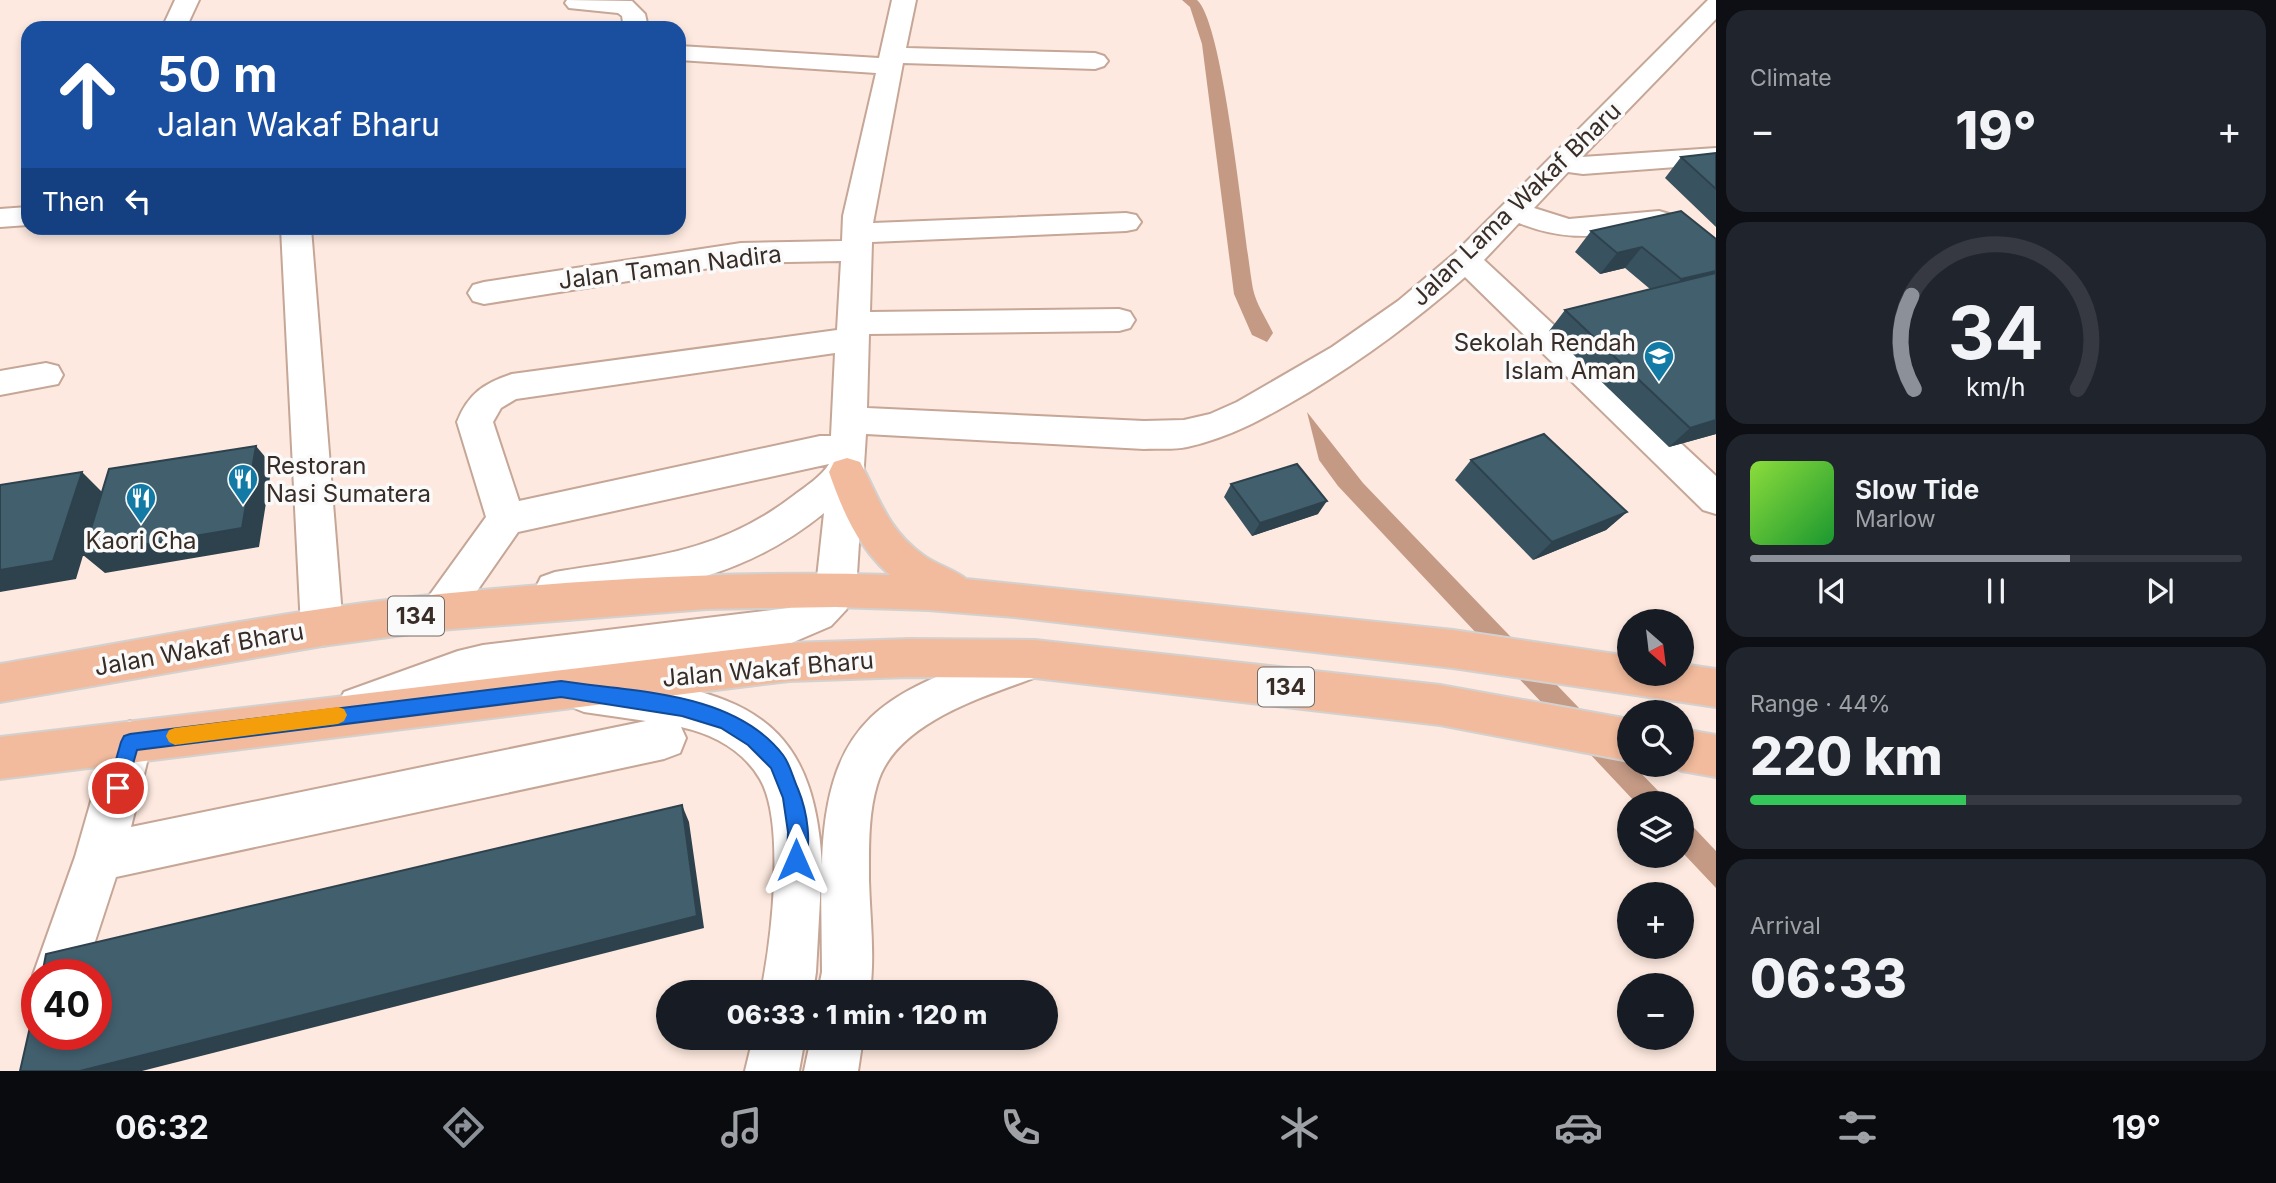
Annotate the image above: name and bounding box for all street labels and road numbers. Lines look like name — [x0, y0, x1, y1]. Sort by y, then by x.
street label: Jalan Lama Wakaf Bharu — [1405, 96, 1627, 312]
street label: Jalan Taman Nadira — [557, 239, 783, 295]
road number: 134 — [388, 596, 444, 636]
street label: Jalan Wakaf Bharu — [92, 616, 306, 682]
street label: Jalan Wakaf Bharu — [661, 645, 875, 693]
road number: 134 — [1258, 667, 1314, 706]

